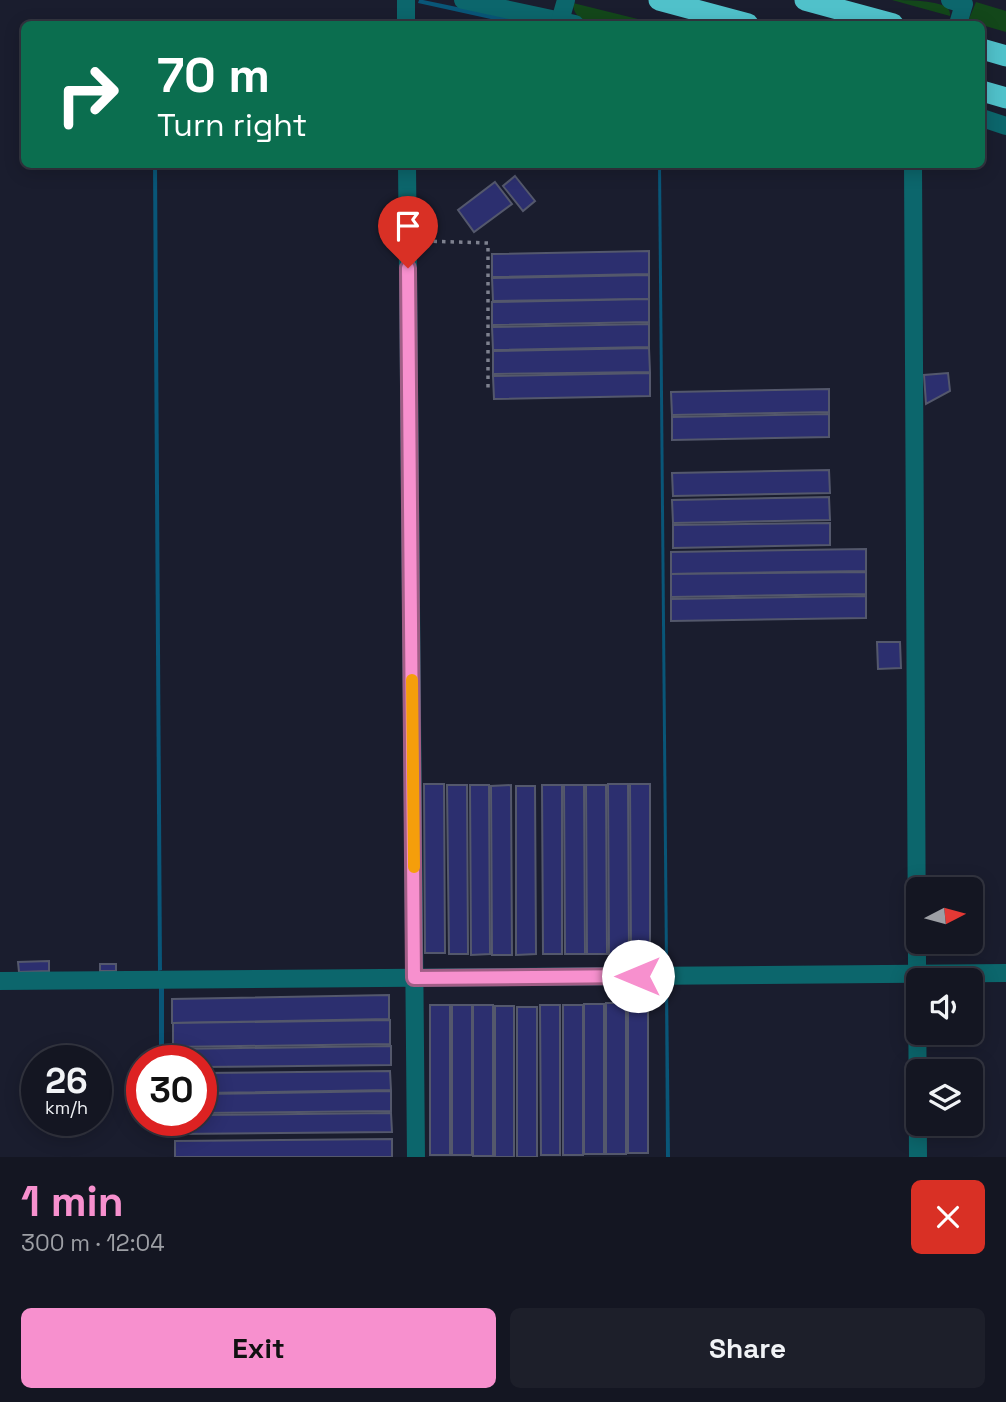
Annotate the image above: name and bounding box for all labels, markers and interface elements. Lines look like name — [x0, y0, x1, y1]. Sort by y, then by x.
text: 70 m — [157, 44, 270, 106]
icon: right — [42, 49, 133, 140]
text: Turn right — [157, 105, 307, 145]
pin — [378, 196, 438, 268]
icon: arrive — [389, 207, 427, 245]
north arrow — [906, 877, 984, 954]
map controls — [906, 877, 983, 1136]
position arrow — [601, 939, 675, 1013]
button: sound — [906, 968, 983, 1045]
speed limit sign: 30 — [126, 1045, 217, 1136]
text: 26 — [45, 1059, 88, 1103]
button: layers — [906, 1059, 983, 1136]
text: km/h — [45, 1096, 88, 1119]
text: 1 min — [21, 1175, 124, 1228]
button: close — [911, 1180, 985, 1254]
text: 300 m · 12:04 — [21, 1228, 165, 1258]
button: Exit — [21, 1308, 496, 1388]
button: Share — [510, 1308, 985, 1388]

